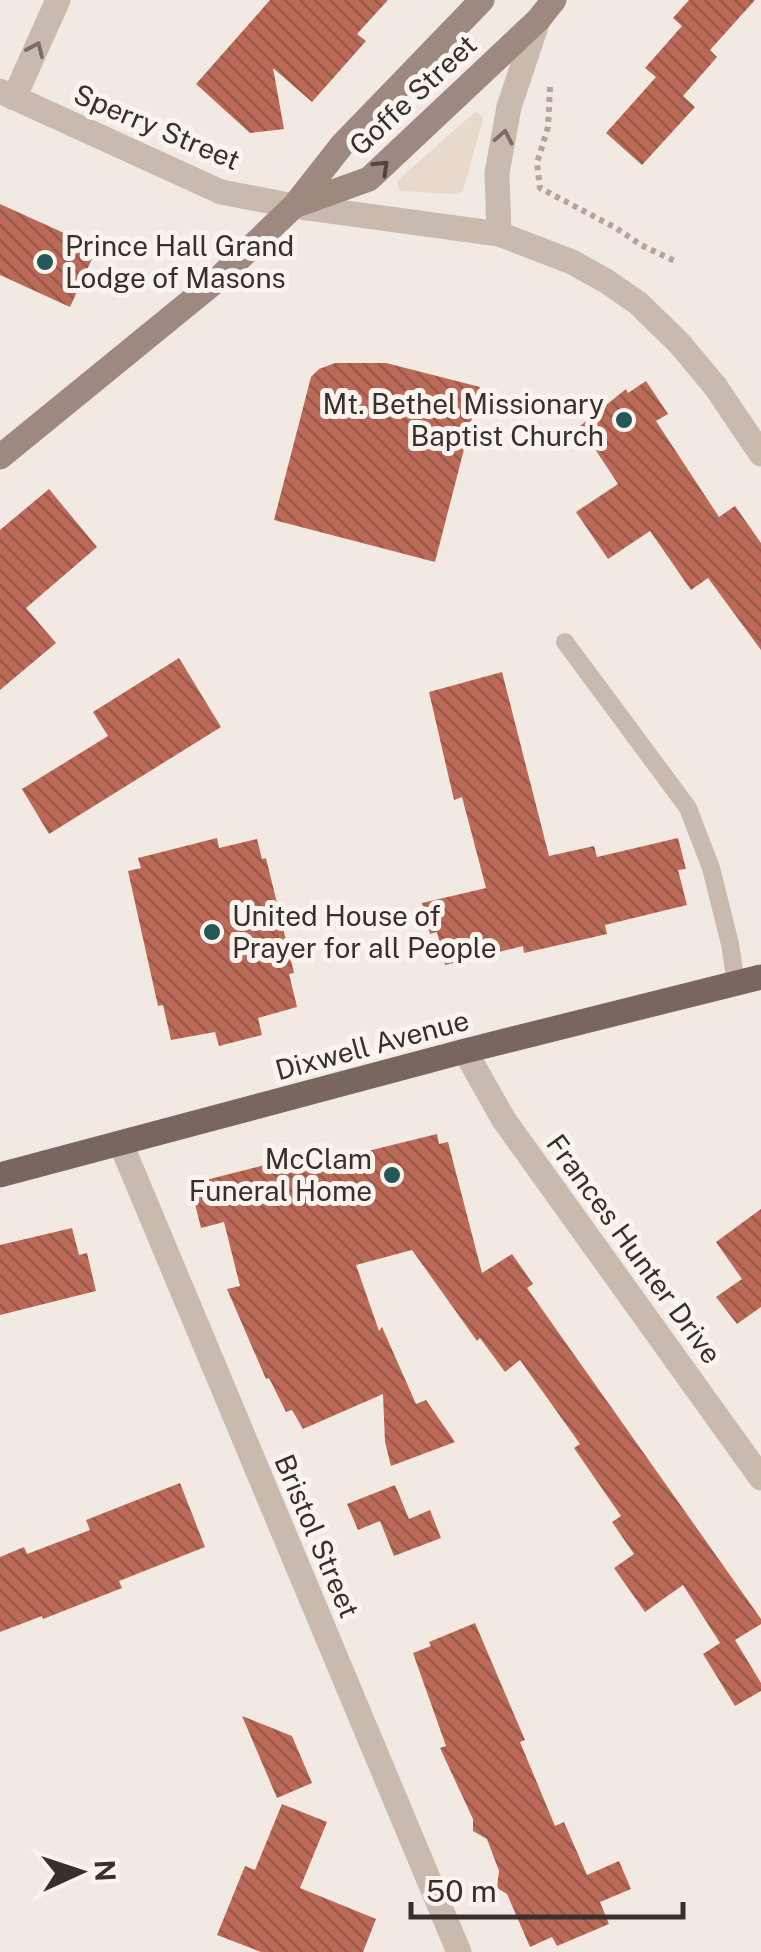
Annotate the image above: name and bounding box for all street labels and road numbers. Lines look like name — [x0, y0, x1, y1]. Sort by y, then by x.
street label: Goffe Street — [342, 28, 483, 162]
street label: Sperry Street — [69, 77, 245, 176]
street label: Dixwell Avenue — [271, 1003, 472, 1086]
street label: Frances Hunter Drive — [540, 1128, 729, 1370]
street label: Bristol Street — [268, 1449, 367, 1622]

